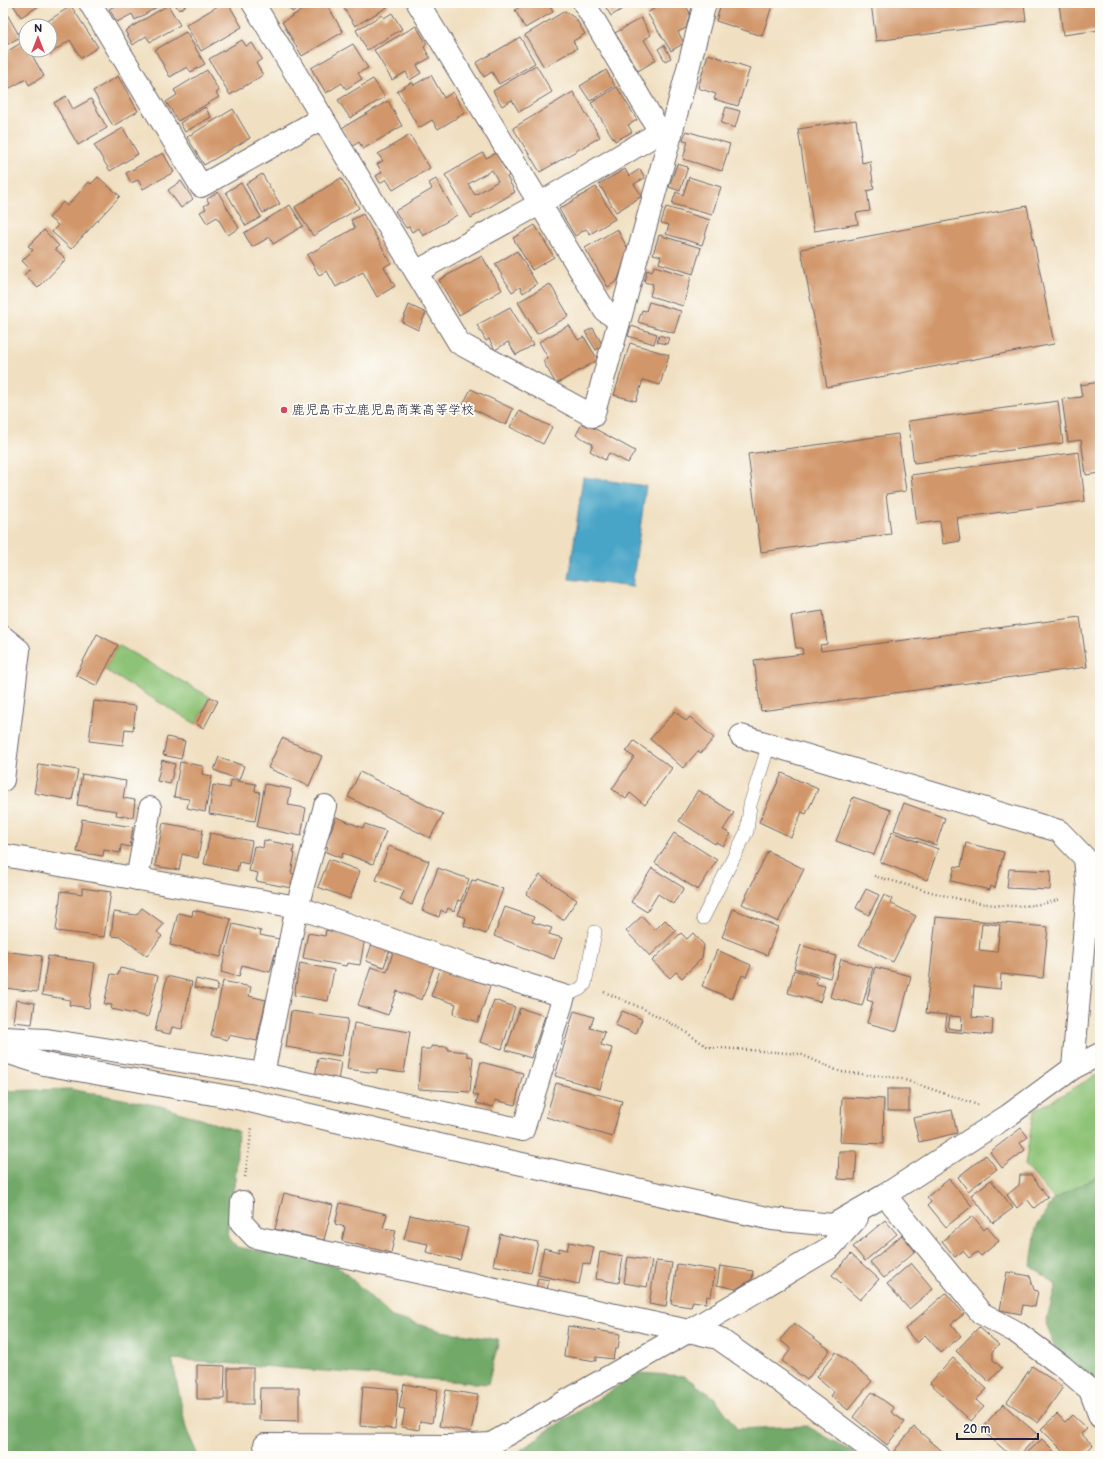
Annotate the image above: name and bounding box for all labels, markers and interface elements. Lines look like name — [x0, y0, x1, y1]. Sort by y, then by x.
north arrow — [18, 18, 58, 58]
text: N — [34, 22, 42, 35]
place label: 鹿児島市立鹿児島商業高等学校 — [292, 402, 474, 418]
marker: 鹿児島市立鹿児島商業高等学校 — [279, 405, 289, 415]
scale bar — [957, 1415, 1038, 1441]
text: 20 m — [963, 1422, 990, 1437]

